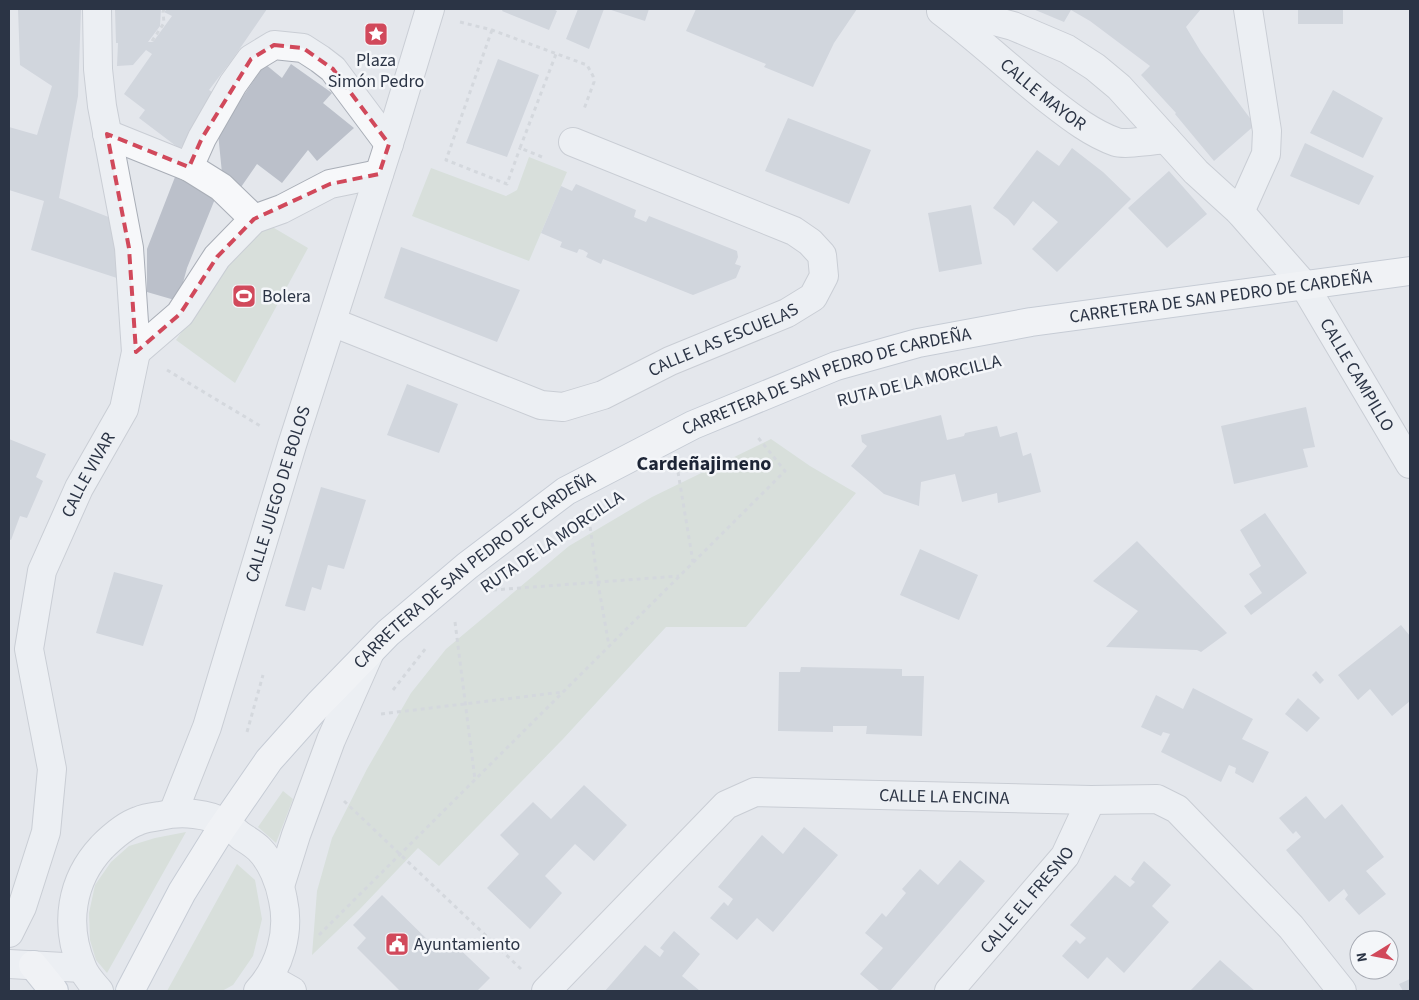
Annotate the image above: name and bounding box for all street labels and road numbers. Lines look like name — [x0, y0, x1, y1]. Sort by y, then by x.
street label: CALLE MAYOR — [995, 52, 1091, 136]
street label: CARRETERA DE SAN PEDRO DE CARDEÑA — [1068, 264, 1373, 329]
street label: CALLE LAS ESCUELAS — [644, 297, 803, 383]
street label: CALLE CAMPILLO — [1314, 313, 1400, 436]
street label: CARRETERA DE SAN PEDRO DE CARDEÑA — [677, 321, 973, 441]
street label: RUTA DE LA MORCILLA — [834, 348, 1004, 413]
street label: CALLE JUEGO DE BOLOS — [239, 402, 316, 585]
street label: CALLE VIVAR — [55, 427, 121, 522]
street label: CARRETERA DE SAN PEDRO DE CARDEÑA — [347, 465, 600, 674]
street label: RUTA DE LA MORCILLA — [475, 485, 629, 599]
street label: CALLE LA ENCINA — [879, 782, 1010, 811]
street label: CALLE EL FRESNO — [974, 842, 1080, 959]

